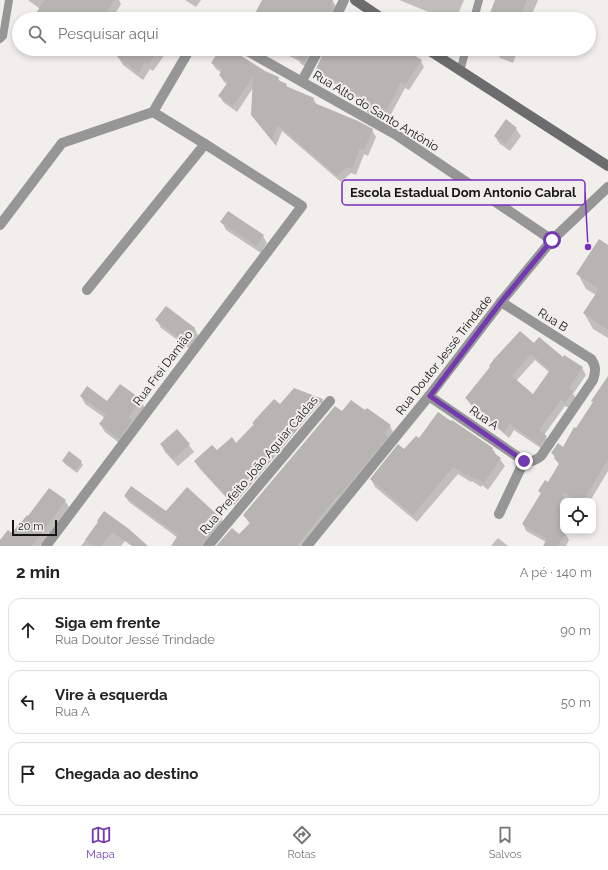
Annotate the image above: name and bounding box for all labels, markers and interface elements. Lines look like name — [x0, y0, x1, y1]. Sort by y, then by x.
search box — [12, 12, 596, 56]
icon: search — [26, 23, 48, 45]
text: Pesquisar aqui — [58, 25, 158, 43]
street label: Rua Alto do Santo Antônio — [310, 68, 442, 154]
callout: Escola Estadual Dom Antonio Cabral — [342, 180, 585, 205]
text: Escola Estadual Dom Antonio Cabral — [350, 185, 577, 200]
route start — [543, 231, 561, 249]
street label: Rua Doutor Jessé Trindade — [393, 293, 495, 417]
street label: Rua B — [536, 305, 570, 335]
street label: Rua Frei Damião — [130, 328, 196, 408]
street label: Rua Prefeito João Aguiar Caldas — [197, 393, 321, 537]
street label: Rua A — [467, 403, 501, 433]
route end — [515, 452, 533, 470]
map controls — [560, 498, 596, 534]
button: locate — [560, 498, 596, 534]
scale bar — [12, 518, 57, 537]
text: 20 m — [18, 520, 43, 533]
text: 2 min — [16, 562, 60, 582]
text: A pé · 140 m — [520, 565, 592, 580]
text: Siga em frente — [55, 614, 160, 632]
icon: ahead — [17, 619, 39, 641]
text: 90 m — [560, 623, 591, 638]
text: Rua Doutor Jessé Trindade — [55, 632, 215, 647]
text: Vire à esquerda — [55, 686, 168, 704]
icon: left — [17, 691, 39, 713]
text: 50 m — [561, 695, 591, 710]
text: Rua A — [55, 704, 90, 719]
icon: arrive — [17, 763, 39, 785]
text: Chegada ao destino — [55, 765, 198, 783]
tab: Mapa — [86, 824, 115, 861]
tab: Rotas — [287, 824, 316, 861]
tab: Salvos — [489, 824, 522, 861]

